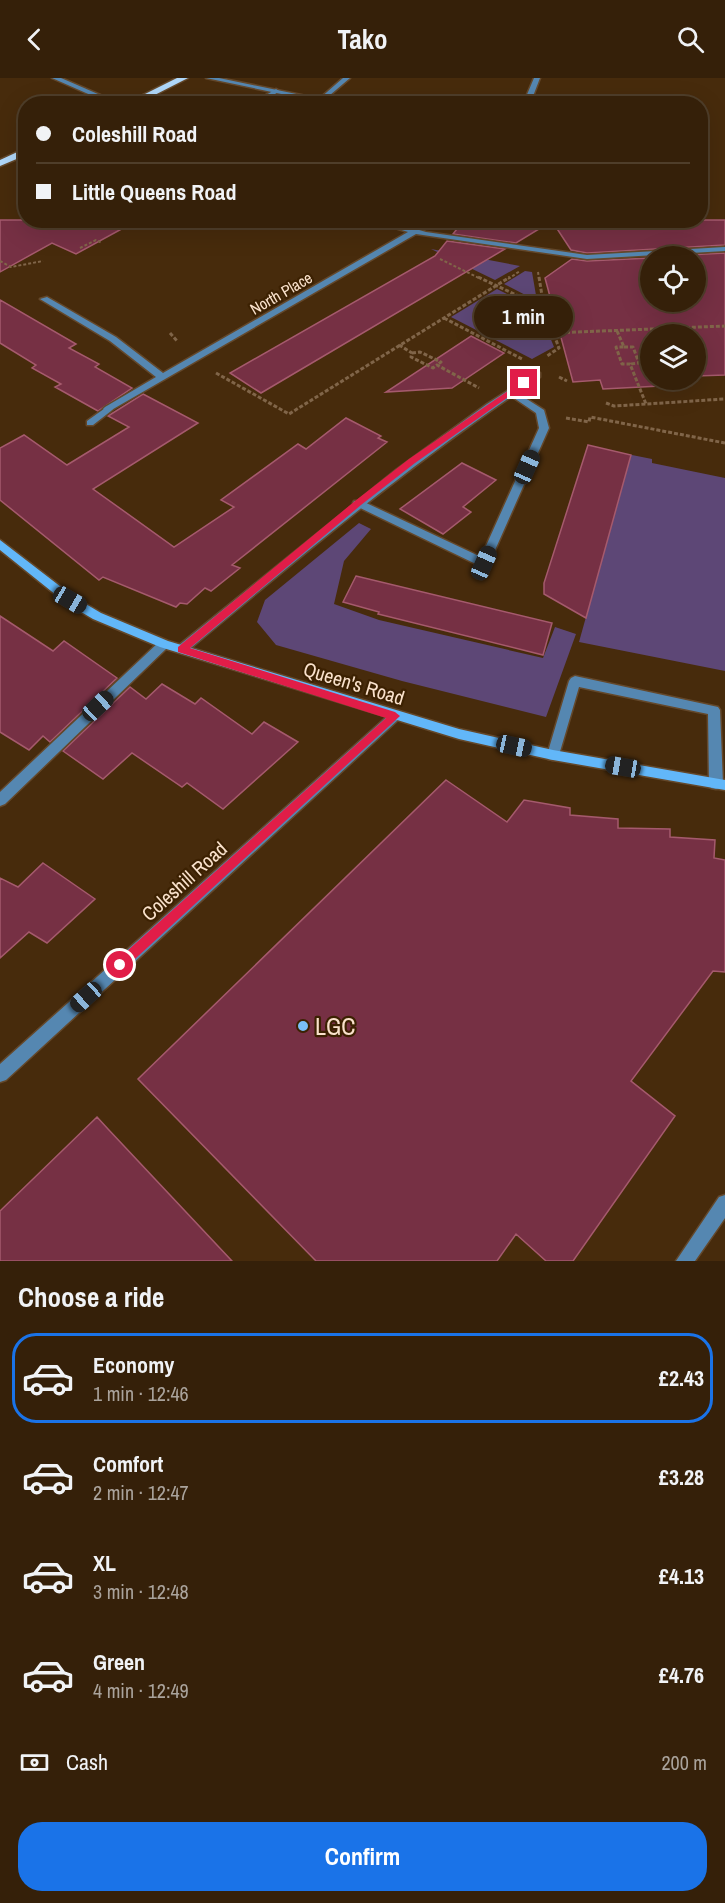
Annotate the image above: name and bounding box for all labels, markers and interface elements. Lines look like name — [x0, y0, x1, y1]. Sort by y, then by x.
text: Tako — [337, 21, 388, 57]
icon: back — [18, 23, 51, 56]
icon: search — [674, 23, 707, 56]
text: Coleshill Road — [72, 119, 197, 149]
text: Little Queens Road — [72, 177, 236, 207]
map controls — [640, 246, 706, 390]
button: locate — [640, 246, 706, 312]
street label: North Place — [246, 266, 316, 320]
callout: 1 min — [474, 296, 574, 338]
text: 1 min — [502, 303, 545, 330]
button: layers — [640, 324, 706, 390]
route end — [510, 369, 537, 396]
car — [511, 447, 543, 487]
car — [468, 543, 500, 583]
car — [50, 583, 90, 617]
street label: Queen's Road — [300, 655, 408, 711]
car — [79, 687, 117, 725]
car — [495, 733, 533, 759]
car — [604, 755, 642, 779]
street label: Coleshill Road — [135, 835, 233, 927]
route start — [106, 951, 133, 978]
car — [67, 978, 105, 1016]
place label: LGC — [315, 1010, 355, 1042]
marker: LGC — [296, 1019, 310, 1033]
text: Choose a ride — [18, 1279, 164, 1315]
text: Economy — [93, 1350, 174, 1380]
icon: car — [21, 1351, 75, 1405]
text: £2.43 — [659, 1363, 704, 1393]
text: 1 min · 12:46 — [93, 1380, 189, 1407]
text: Comfort — [93, 1449, 163, 1479]
icon: car — [21, 1450, 75, 1504]
text: £3.28 — [659, 1462, 704, 1492]
text: 2 min · 12:47 — [93, 1479, 189, 1506]
text: XL — [93, 1548, 116, 1578]
icon: car — [21, 1549, 75, 1603]
text: £4.13 — [659, 1561, 704, 1591]
text: 3 min · 12:48 — [93, 1578, 189, 1605]
text: Green — [93, 1647, 145, 1677]
icon: car — [21, 1648, 75, 1702]
text: £4.76 — [659, 1660, 704, 1690]
text: 4 min · 12:49 — [93, 1677, 189, 1704]
icon: cash — [18, 1746, 51, 1779]
text: Cash — [66, 1747, 108, 1777]
text: 200 m — [661, 1749, 707, 1776]
button: Confirm — [18, 1822, 707, 1891]

